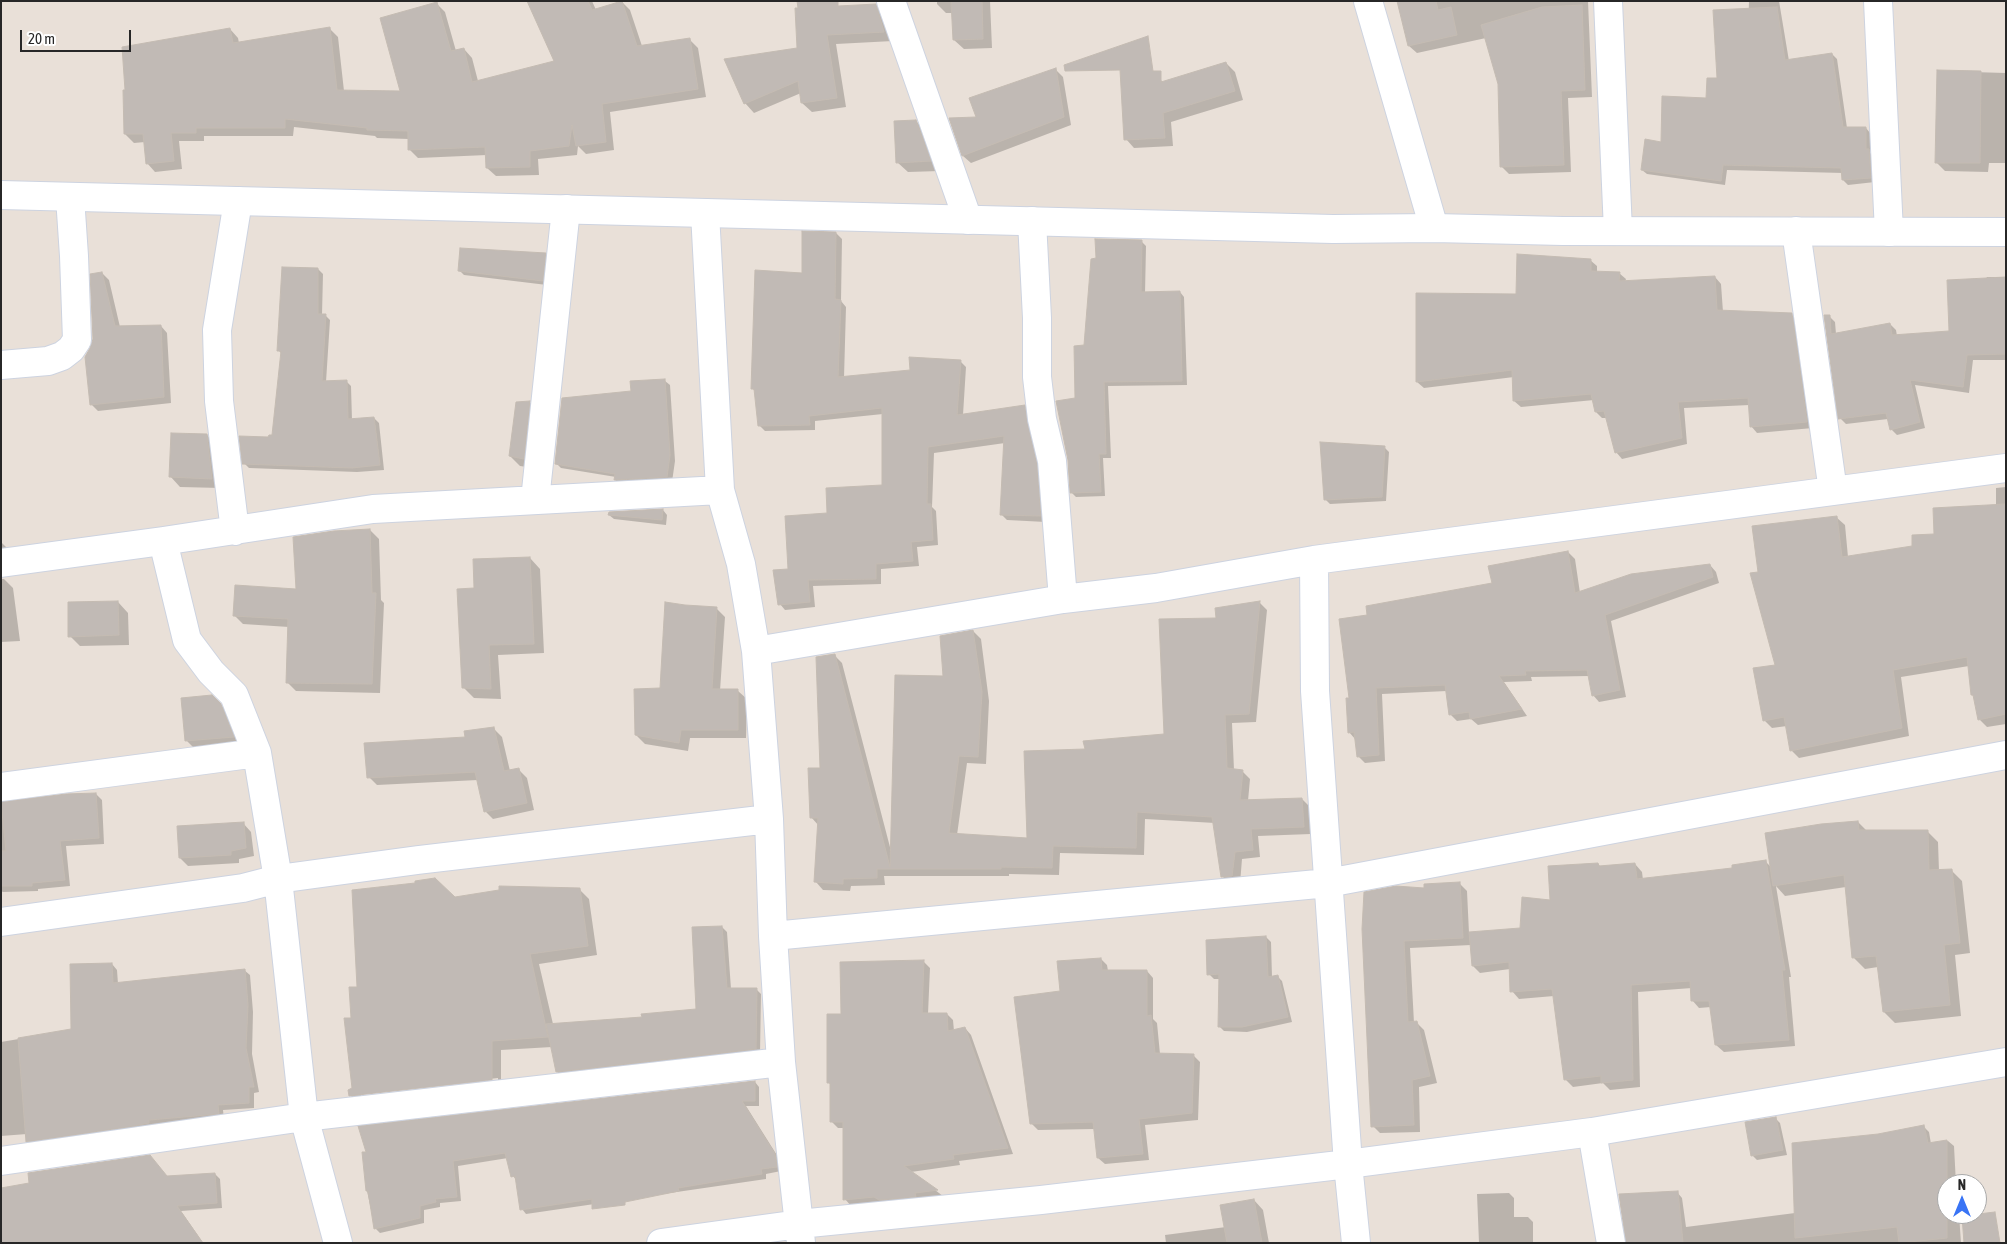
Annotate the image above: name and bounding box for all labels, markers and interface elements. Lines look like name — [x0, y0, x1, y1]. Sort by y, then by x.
scale bar — [22, 20, 134, 52]
text: 20 m — [28, 30, 55, 47]
north arrow — [1937, 1174, 1987, 1224]
text: N — [1958, 1177, 1966, 1193]

